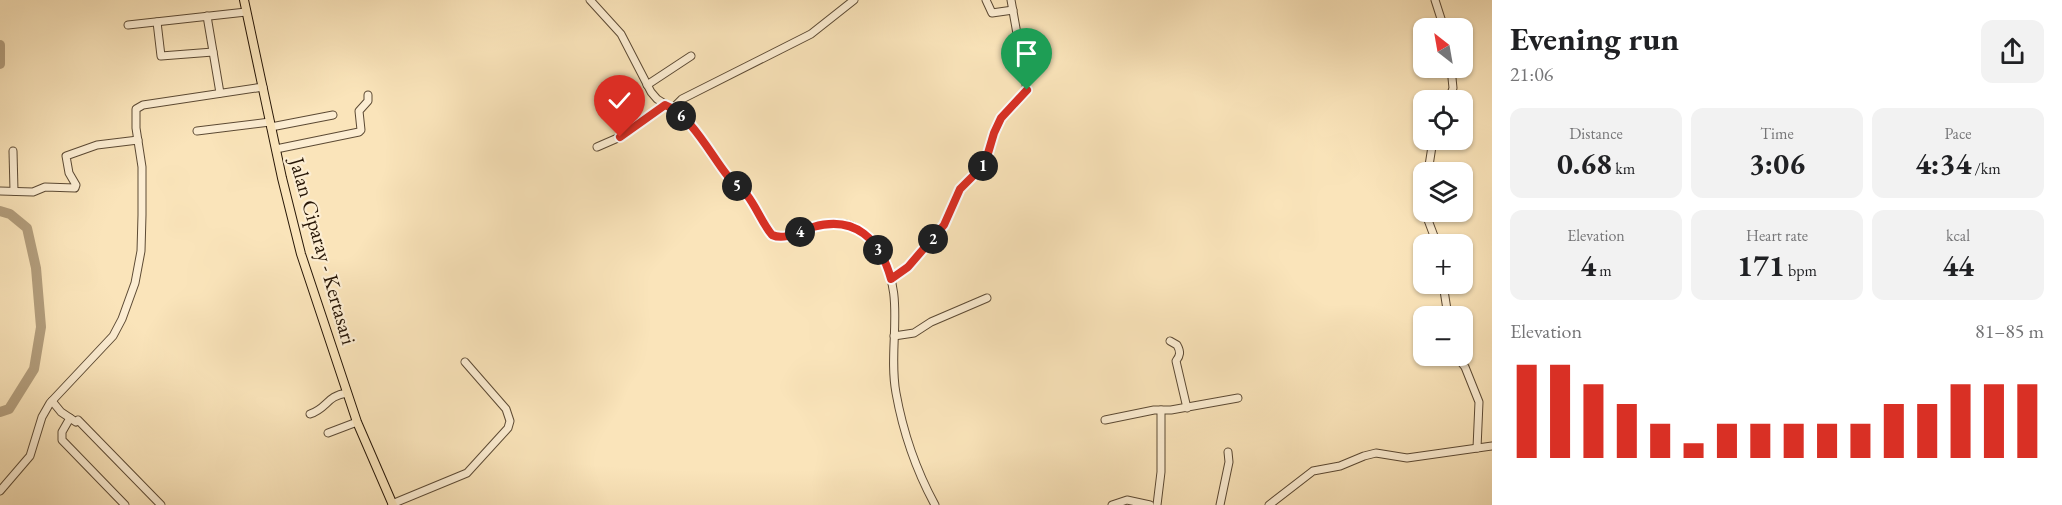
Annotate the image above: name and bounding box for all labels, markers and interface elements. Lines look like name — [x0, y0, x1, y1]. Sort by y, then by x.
text: Evening run — [1510, 17, 1679, 60]
north arrow — [1413, 18, 1473, 78]
map controls — [1413, 18, 1473, 366]
button: share — [1981, 20, 2044, 83]
pin — [1001, 28, 1052, 90]
icon: arrive — [1010, 37, 1043, 70]
text: 21:06 — [1510, 61, 1553, 87]
pin — [594, 75, 645, 137]
icon: check — [603, 84, 636, 117]
button: locate — [1413, 90, 1473, 150]
pin: 6 — [666, 101, 696, 131]
text: 6 — [677, 105, 685, 126]
text: Distance — [1569, 123, 1623, 144]
text: Time — [1760, 123, 1794, 144]
text: Pace — [1945, 123, 1971, 144]
text: 0.68 — [1557, 144, 1612, 183]
text: 3:06 — [1749, 144, 1805, 183]
text: 4:34 — [1915, 144, 1971, 183]
pin: 1 — [968, 151, 998, 181]
street label: Jalan Ciparay - Kertasari — [283, 152, 363, 348]
text: 1 — [979, 155, 987, 176]
text: km — [1612, 158, 1635, 179]
text: /km — [1971, 158, 2001, 179]
button: layers — [1413, 162, 1473, 222]
pin: 5 — [722, 171, 752, 201]
text: 5 — [733, 175, 741, 196]
pin: 4 — [785, 217, 815, 247]
text: 4 — [796, 221, 804, 242]
pin: 2 — [918, 224, 948, 254]
text: Elevation — [1567, 225, 1625, 246]
text: Heart rate — [1746, 225, 1808, 246]
text: kcal — [1946, 225, 1970, 246]
text: 2 — [929, 228, 937, 249]
button: + — [1413, 234, 1473, 294]
pin: 3 — [863, 235, 893, 265]
text: 3 — [874, 239, 882, 260]
text: 4 — [1580, 246, 1596, 285]
text: 171 — [1737, 246, 1785, 285]
text: 44 — [1942, 246, 1974, 285]
text: m — [1596, 260, 1612, 281]
text: bpm — [1785, 260, 1817, 281]
button: − — [1413, 306, 1473, 366]
text: Elevation — [1510, 318, 1582, 344]
text: 81–85 m — [1975, 318, 2044, 344]

